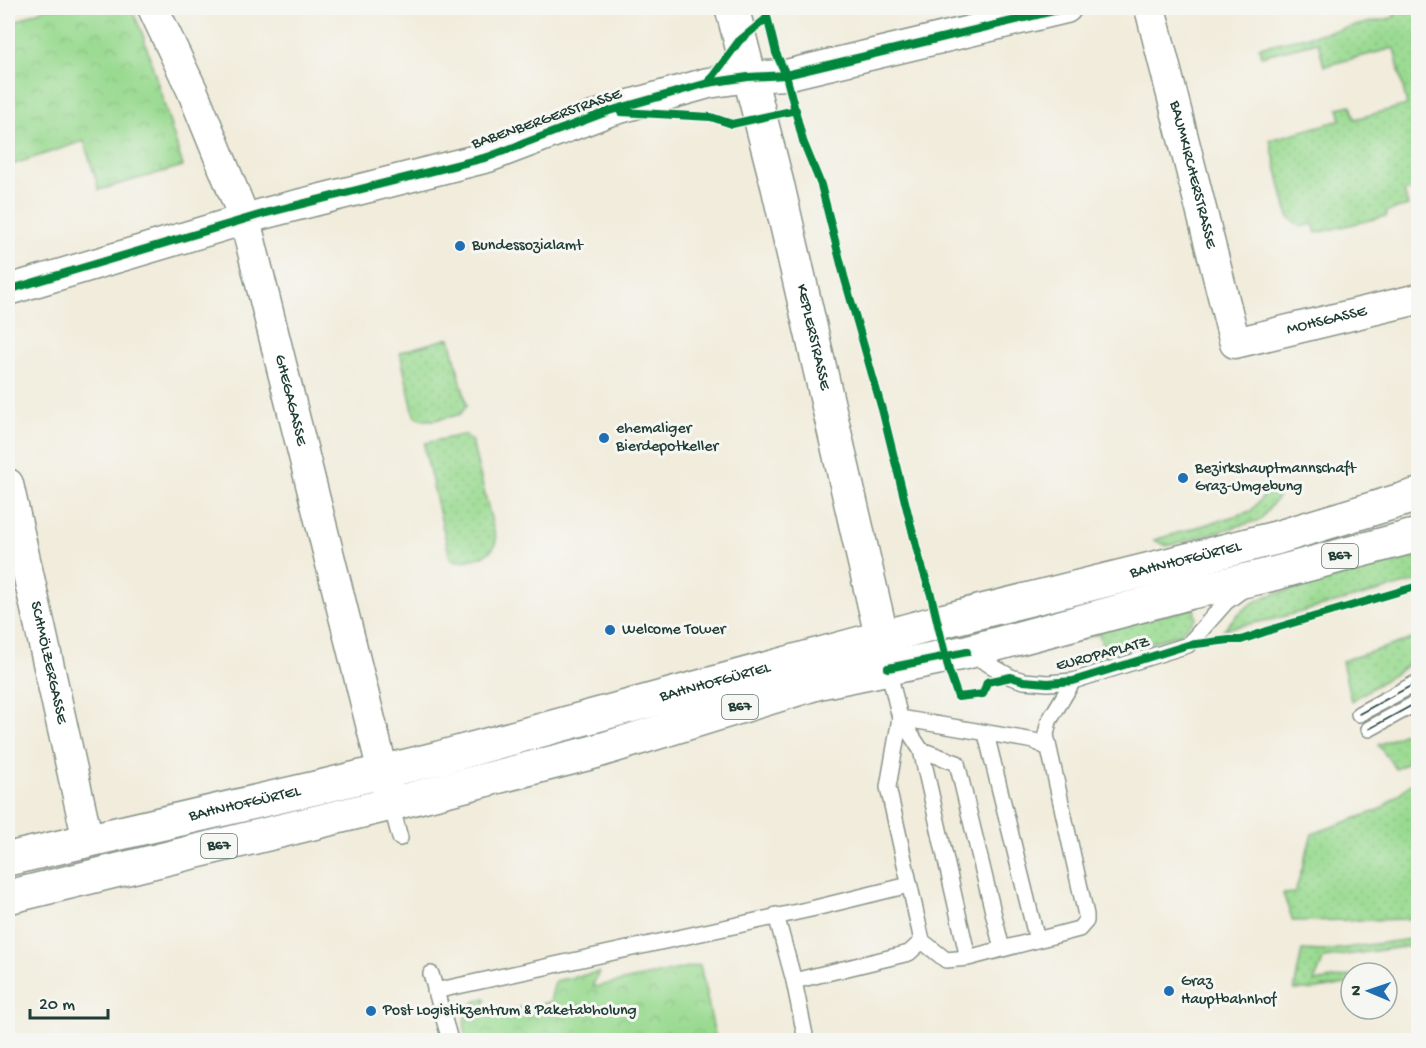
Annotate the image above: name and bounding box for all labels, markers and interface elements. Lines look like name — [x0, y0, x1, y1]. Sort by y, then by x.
street label: BABENBERGERSTRASSE — [469, 85, 625, 155]
street label: BAUMKIRCHERSTRASSE — [1164, 98, 1220, 251]
place label: Bundessozialamt — [471, 237, 584, 256]
marker: Bundessozialamt — [453, 239, 467, 253]
street label: KEPLERSTRASSE — [791, 282, 834, 393]
street label: MOHSGASSE — [1285, 302, 1370, 340]
street label: GHEGAGASSE — [270, 353, 311, 449]
place label: ehemaliger Bierdepotkeller — [615, 420, 720, 457]
marker: ehemaliger Bierdepotkeller — [597, 431, 611, 445]
place label: Bezirkshauptmannschaft Graz-Umgebung — [1194, 460, 1357, 497]
marker: Bezirkshauptmannschaft Graz-Umgebung — [1176, 471, 1190, 485]
street label: BAHNHOFGÜRTEL — [1127, 537, 1244, 584]
road number: B67 — [1322, 544, 1358, 568]
street label: SCHMÖLZERGASSE — [25, 600, 71, 727]
place label: Welcome Tower — [622, 621, 727, 640]
marker: Welcome Tower — [603, 623, 617, 637]
street label: EUROPAPLATZ — [1054, 633, 1153, 677]
street label: BAHNHOFGÜRTEL — [657, 658, 774, 707]
road number: B67 — [722, 695, 758, 719]
street label: BAHNHOFGÜRTEL — [186, 782, 304, 827]
road number: B67 — [201, 834, 237, 858]
north arrow — [1339, 961, 1399, 1021]
place label: Graz Hauptbahnhof — [1181, 973, 1277, 1010]
scale bar — [30, 982, 108, 1020]
marker: Graz Hauptbahnhof — [1162, 984, 1176, 998]
text: N — [1348, 984, 1367, 996]
text: 20 m — [39, 995, 75, 1016]
place label: Post Logistikzentrum & Paketabholung — [382, 1002, 637, 1021]
marker: Post Logistikzentrum & Paketabholung — [364, 1004, 378, 1018]

